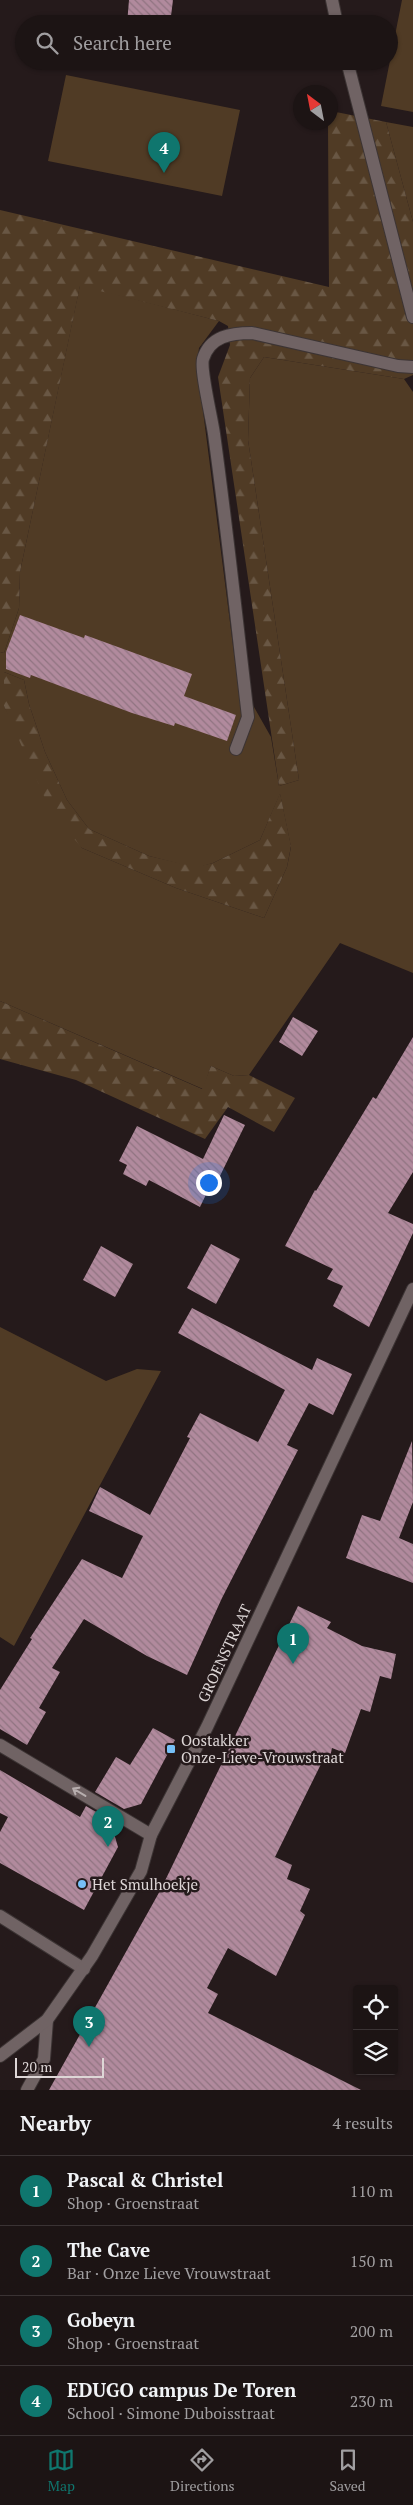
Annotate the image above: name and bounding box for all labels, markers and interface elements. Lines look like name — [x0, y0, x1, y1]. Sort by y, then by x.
search box — [15, 15, 398, 70]
icon: search — [33, 29, 61, 57]
text: Search here — [73, 30, 172, 55]
north arrow — [293, 85, 338, 130]
pin: 4 — [148, 132, 180, 173]
your location — [196, 1170, 222, 1196]
street label: GROENSTRAAT — [193, 1601, 255, 1705]
pin: 1 — [277, 1623, 309, 1664]
place label: Oostakker Onze-Lieve-Vrouwstraat — [181, 1730, 344, 1767]
marker: Oostakker Onze-Lieve-Vrouwstraat — [165, 1743, 177, 1755]
one-way arrow — [72, 1787, 86, 1797]
pin: 2 — [92, 1806, 124, 1847]
place label: Het Smulhoekje — [92, 1874, 198, 1894]
marker: Het Smulhoekje — [76, 1878, 88, 1890]
map controls — [353, 1985, 398, 2075]
button: locate — [353, 1985, 398, 2030]
pin: 3 — [73, 2006, 105, 2047]
button: layers — [353, 2030, 398, 2075]
scale bar — [15, 2055, 104, 2078]
text: 20 m — [22, 2057, 52, 2076]
text: Nearby — [20, 2109, 91, 2137]
text: 4 results — [333, 2112, 393, 2134]
text: Pascal & Christel — [67, 2167, 223, 2192]
text: 1 — [31, 2180, 41, 2202]
text: 110 m — [350, 2180, 393, 2202]
text: Shop · Groenstraat — [67, 2192, 199, 2214]
text: The Cave — [67, 2237, 150, 2262]
text: 2 — [31, 2250, 41, 2272]
text: 150 m — [350, 2250, 393, 2272]
text: Bar · Onze Lieve Vrouwstraat — [67, 2262, 271, 2284]
text: Gobeyn — [67, 2307, 135, 2332]
text: 3 — [31, 2320, 41, 2342]
text: 200 m — [350, 2320, 393, 2342]
text: Shop · Groenstraat — [67, 2332, 199, 2354]
text: EDUGO campus De Toren — [67, 2377, 296, 2402]
text: 4 — [31, 2390, 41, 2412]
text: 230 m — [350, 2390, 393, 2412]
text: School · Simone Duboisstraat — [67, 2402, 275, 2424]
tab: Map — [47, 2446, 75, 2495]
tab: Directions — [170, 2446, 235, 2495]
tab: Saved — [329, 2446, 366, 2495]

